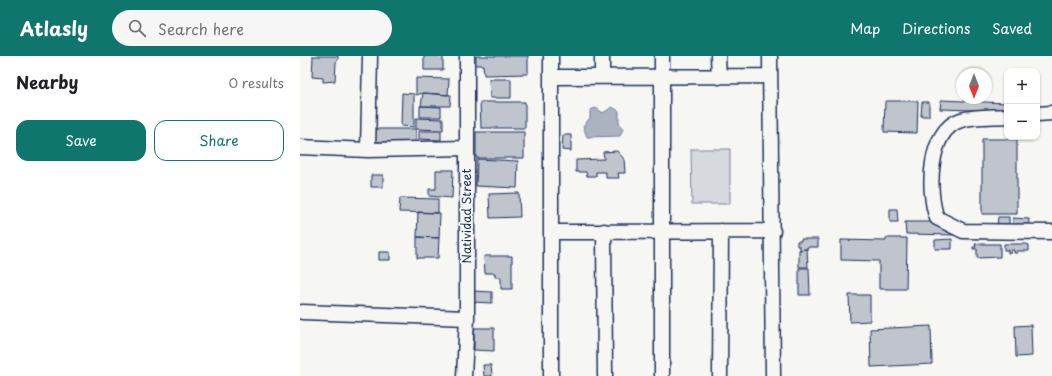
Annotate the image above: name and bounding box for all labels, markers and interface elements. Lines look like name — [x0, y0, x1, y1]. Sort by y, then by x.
search box — [112, 10, 392, 46]
text: Atlasly — [20, 14, 88, 42]
icon: search — [126, 17, 148, 39]
text: Search here — [158, 17, 244, 40]
text: Map — [850, 18, 880, 39]
text: Directions — [902, 18, 970, 39]
text: Saved — [992, 18, 1032, 39]
north arrow — [956, 68, 992, 104]
map controls — [1004, 68, 1040, 140]
button: + — [1004, 68, 1040, 104]
text: Nearby — [16, 69, 78, 95]
text: 0 results — [229, 73, 284, 92]
button: − — [1004, 104, 1040, 140]
button: Save — [16, 120, 146, 161]
button: Share — [154, 120, 284, 161]
street label: Natividad Street — [457, 169, 475, 263]

